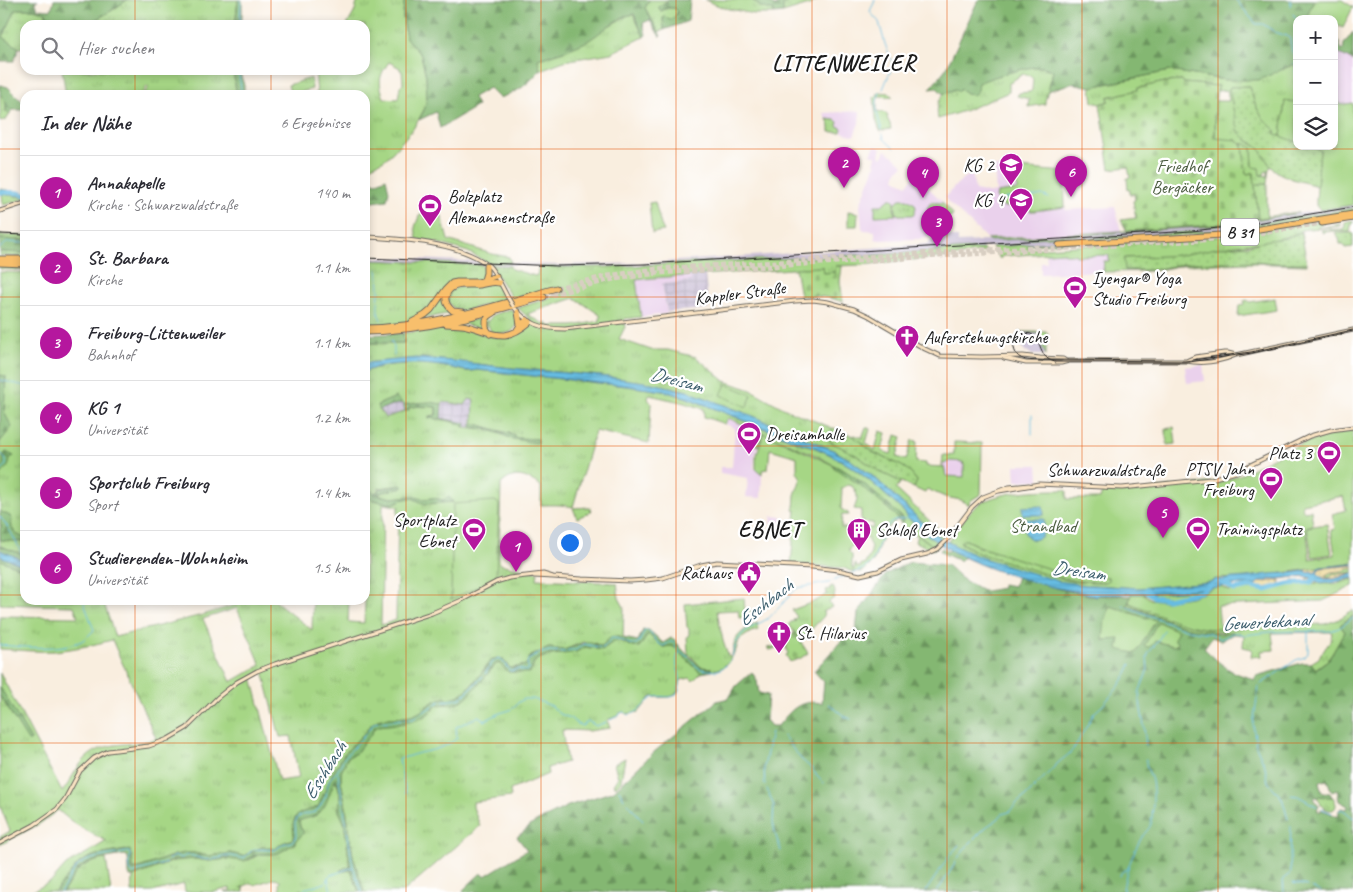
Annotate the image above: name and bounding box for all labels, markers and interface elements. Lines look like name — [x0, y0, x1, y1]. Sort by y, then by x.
map controls — [1293, 15, 1338, 150]
button: + — [1293, 15, 1338, 60]
search box — [20, 20, 370, 75]
icon: search — [38, 34, 66, 62]
text: Hier suchen — [78, 36, 154, 60]
district label: LITTENWEILER — [772, 50, 918, 78]
button: − — [1293, 60, 1338, 105]
button: layers — [1293, 105, 1338, 150]
text: In der Nähe — [40, 110, 130, 136]
text: 6 Ergebnisse — [281, 113, 350, 133]
pin: 2 — [828, 147, 860, 188]
school or university icon: KG 2 — [998, 152, 1024, 186]
place label: KG 2 — [964, 154, 996, 176]
park label: Friedhof Bergäcker — [1151, 155, 1214, 198]
pin: 6 — [1055, 156, 1087, 197]
pin: 4 — [907, 157, 939, 198]
text: Annakapelle — [87, 171, 164, 195]
text: 1 — [52, 183, 60, 203]
text: 140 m — [316, 183, 350, 203]
place label: Bolzplatz Alemannenstraße — [448, 185, 555, 228]
school or university icon: KG 4 — [1008, 187, 1034, 221]
place label: KG 4 — [974, 189, 1006, 211]
sports icon: Bolzplatz Alemannenstraße — [417, 193, 443, 227]
text: Kirche · Schwarzwaldstraße — [87, 195, 237, 215]
pin: 3 — [921, 206, 953, 247]
road number: B 31 — [1221, 218, 1259, 246]
text: St. Barbara — [87, 246, 168, 270]
text: 2 — [52, 258, 60, 278]
text: 1.1 km — [313, 258, 350, 278]
place label: Iyengar® Yoga Studio Freiburg — [1092, 267, 1188, 310]
text: Kirche — [87, 270, 122, 290]
sports icon: Iyengar® Yoga Studio Freiburg — [1062, 275, 1088, 309]
street label: Kappler Straße — [693, 276, 788, 309]
text: Freiburg-Littenweiler — [87, 321, 224, 345]
church icon: Auferstehungskirche — [894, 324, 920, 358]
place label: Auferstehungskirche — [924, 326, 1049, 348]
text: 3 — [52, 333, 60, 353]
text: 1.1 km — [313, 333, 350, 353]
text: Bahnhof — [87, 345, 135, 365]
water label: Dreisam — [648, 362, 707, 399]
text: KG 1 — [87, 396, 119, 420]
text: 4 — [52, 408, 60, 428]
text: 1.2 km — [313, 408, 350, 428]
text: Universität — [87, 420, 147, 440]
sports icon: Dreisamhalle — [736, 421, 762, 455]
place label: Dreisamhalle — [766, 423, 845, 445]
sports icon: Platz 3 — [1316, 440, 1342, 474]
place label: Platz 3 — [1268, 442, 1314, 464]
place label: PTSV Jahn Freiburg — [1186, 458, 1256, 501]
street label: Schwarzwaldstraße — [1047, 459, 1166, 481]
sports icon: PTSV Jahn Freiburg — [1258, 466, 1284, 500]
text: Sportclub Freiburg — [87, 471, 209, 495]
text: 5 — [53, 483, 59, 503]
text: 1.4 km — [313, 483, 350, 503]
text: Sport — [87, 495, 118, 515]
pin: 5 — [1147, 497, 1179, 538]
place label: Sportplatz Ebnet — [393, 509, 459, 552]
park label: Strandbad — [1010, 515, 1079, 537]
district label: EBNET — [738, 516, 806, 544]
sports icon: Trainingsplatz — [1185, 516, 1211, 550]
sports icon: Sportplatz Ebnet — [461, 517, 487, 551]
building icon: Schloß Ebnet — [846, 517, 872, 551]
place label: Trainingsplatz — [1216, 518, 1303, 540]
place label: Schloß Ebnet — [876, 519, 960, 541]
your location — [557, 530, 583, 556]
pin: 1 — [500, 531, 532, 572]
text: Studierenden-Wohnheim — [87, 546, 247, 570]
water label: Dreisam — [1051, 555, 1108, 587]
text: 6 — [52, 558, 60, 578]
text: 1.5 km — [313, 558, 350, 578]
public building icon: Rathaus — [736, 560, 762, 594]
place label: Rathaus — [681, 562, 734, 584]
text: Universität — [87, 570, 147, 590]
water label: Eschbach — [733, 573, 799, 632]
water label: Gewerbekanal — [1222, 607, 1316, 636]
church icon: St. Hilarius — [766, 620, 792, 654]
place label: St. Hilarius — [796, 622, 867, 644]
water label: Eschbach — [298, 736, 353, 804]

